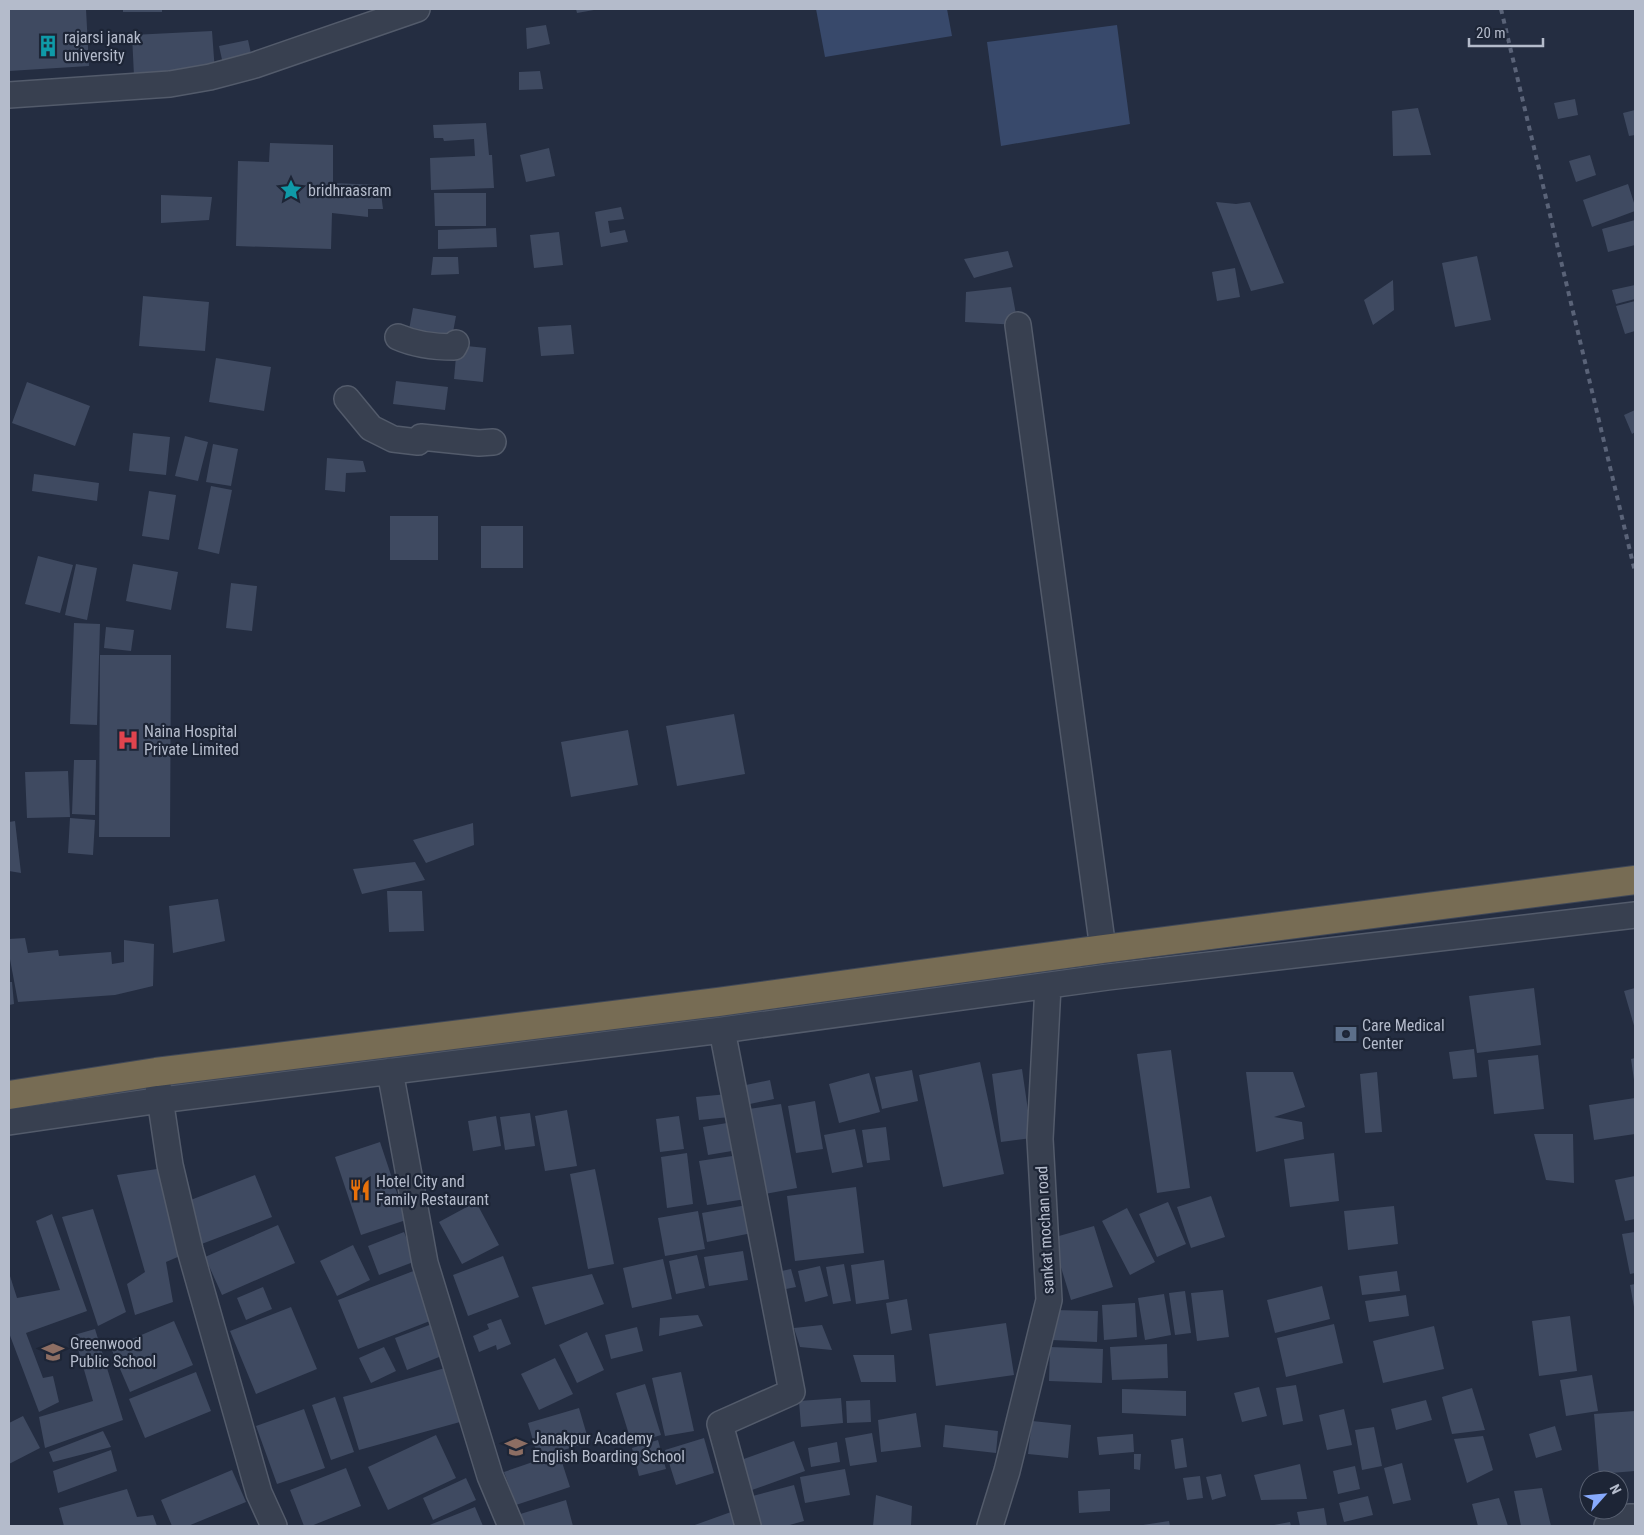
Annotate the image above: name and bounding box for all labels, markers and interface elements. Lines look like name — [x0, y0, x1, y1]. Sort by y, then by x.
scale bar — [1469, 15, 1543, 47]
text: 20 m — [1476, 24, 1506, 42]
place label: rajarsi janak university — [64, 28, 142, 65]
building icon: rajarsi janak university — [35, 33, 61, 59]
place icon: bridhraasram — [278, 177, 304, 203]
place label: bridhraasram — [308, 181, 392, 200]
place label: Naina Hospital Private Limited — [144, 722, 239, 759]
hospital icon: Naina Hospital Private Limited — [115, 727, 141, 753]
place label: Care Medical Center — [1362, 1016, 1445, 1053]
bank icon: Care Medical Center — [1333, 1021, 1359, 1047]
street label: sankat mochan road — [1032, 1165, 1058, 1295]
place label: Hotel City and Family Restaurant — [376, 1172, 489, 1209]
restaurant icon: Hotel City and Family Restaurant — [347, 1177, 373, 1203]
place label: Greenwood Public School — [70, 1334, 156, 1371]
school or university icon: Greenwood Public School — [40, 1339, 66, 1365]
place label: Janakpur Academy English Boarding School — [532, 1429, 685, 1466]
school or university icon: Janakpur Academy English Boarding School — [503, 1434, 529, 1460]
north arrow — [1579, 1470, 1629, 1520]
text: N — [1607, 1482, 1625, 1497]

